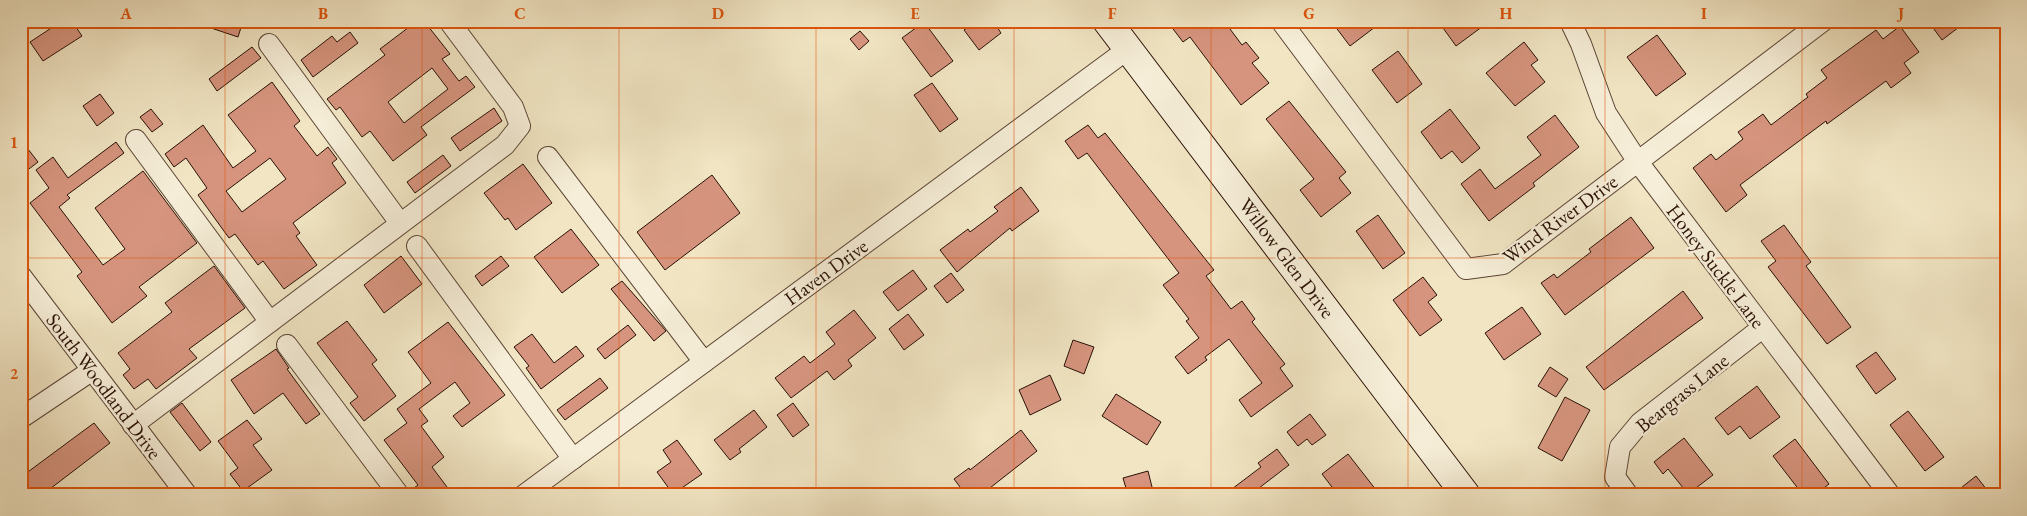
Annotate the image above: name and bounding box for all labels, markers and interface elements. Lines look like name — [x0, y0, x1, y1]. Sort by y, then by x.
text: A — [119, 3, 132, 24]
text: B — [318, 3, 328, 24]
text: C — [514, 3, 526, 24]
text: D — [712, 3, 724, 24]
text: E — [910, 3, 920, 24]
text: F — [1108, 3, 1117, 24]
text: G — [1303, 3, 1315, 24]
text: H — [1500, 3, 1513, 24]
text: I — [1701, 3, 1707, 24]
text: J — [1896, 3, 1904, 24]
text: 1 — [10, 132, 18, 153]
street label: Wind River Drive — [1497, 168, 1623, 270]
street label: Willow Glen Drive — [1233, 193, 1341, 324]
street label: Honey Suckle Lane — [1661, 199, 1771, 334]
street label: Haven Drive — [779, 233, 873, 311]
street label: South Woodland Drive — [40, 308, 168, 465]
street label: Beargrass Lane — [1630, 347, 1734, 439]
text: 2 — [10, 363, 19, 384]

